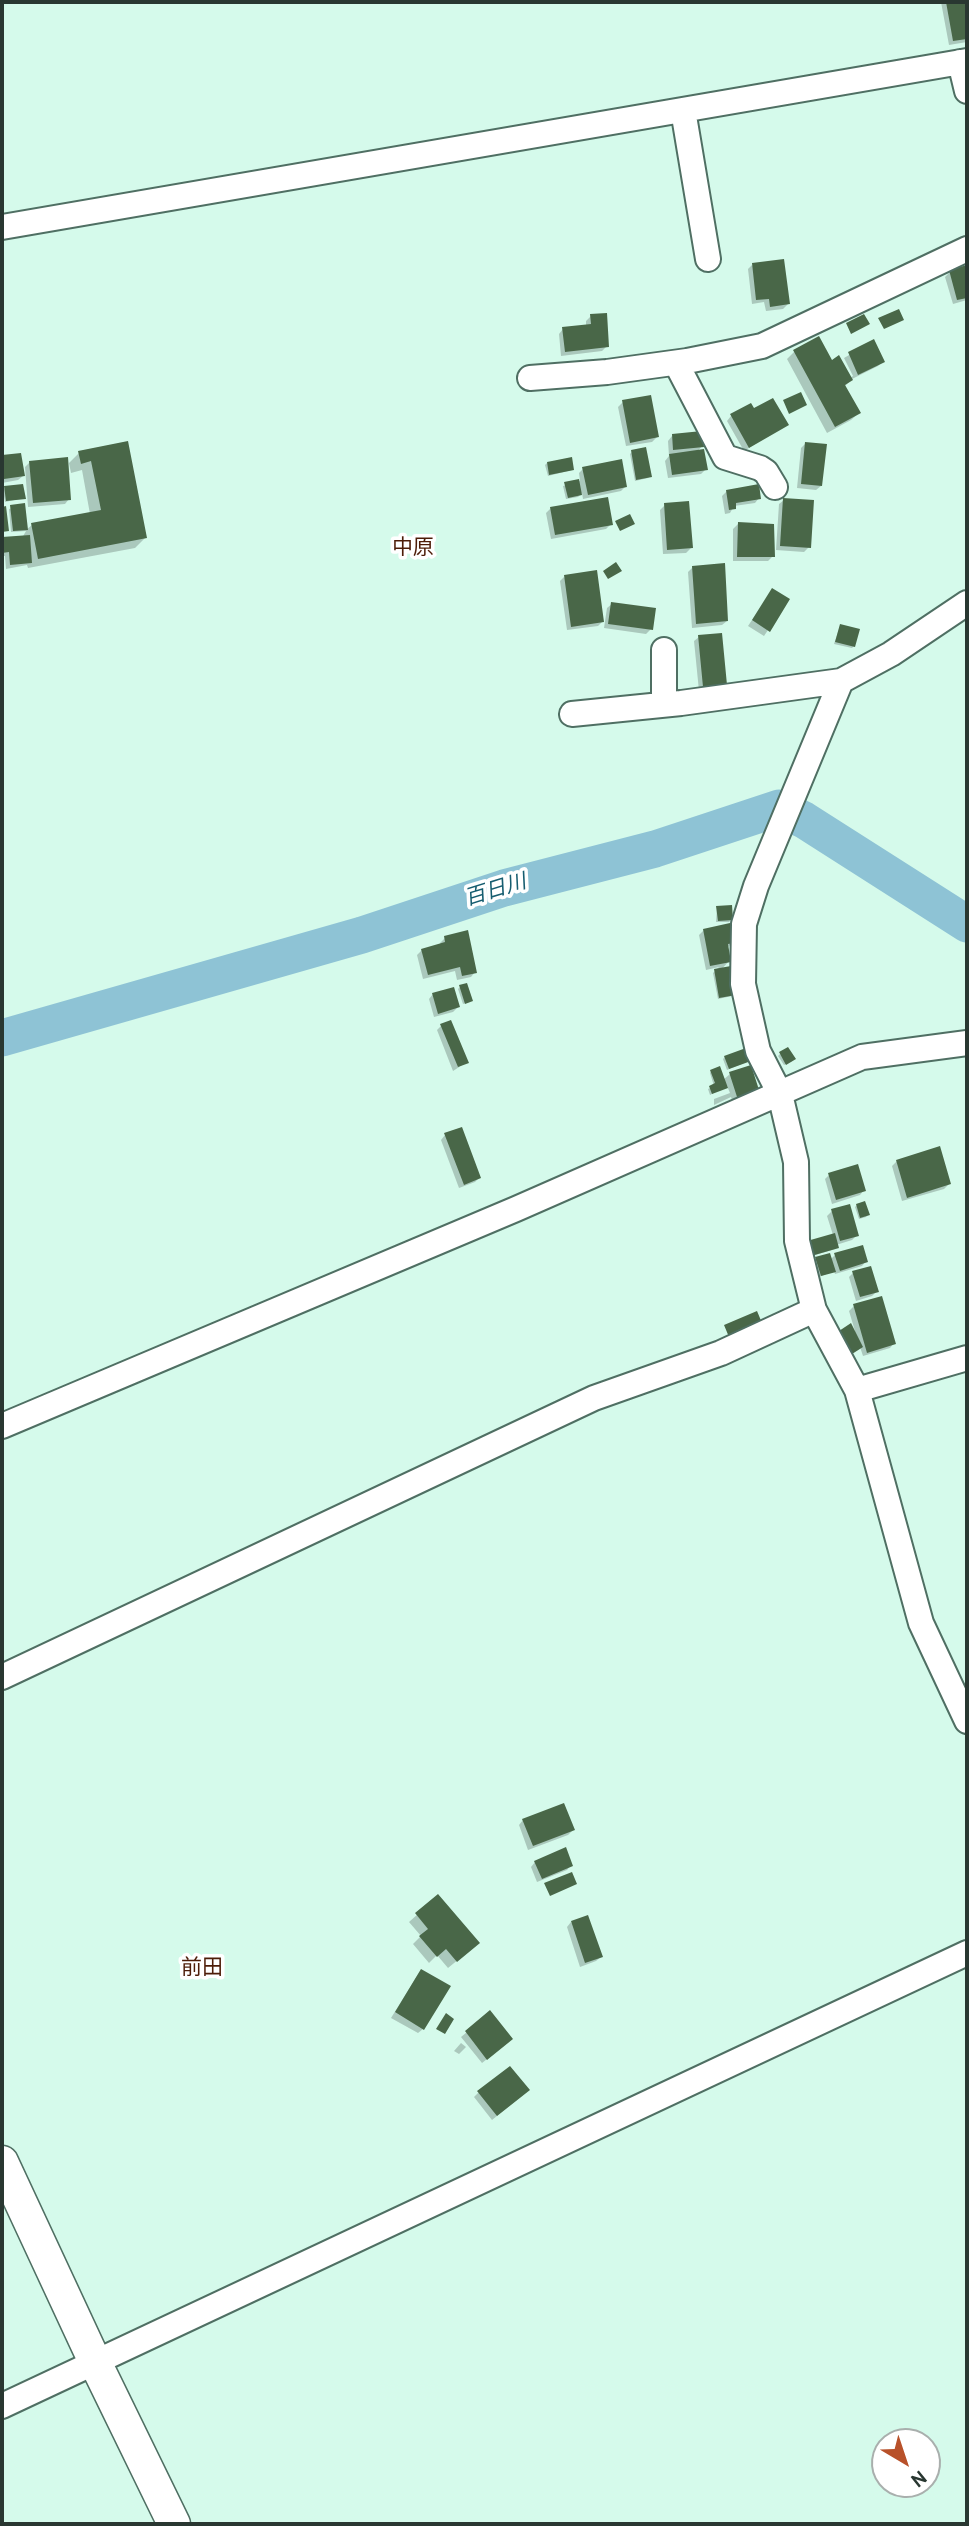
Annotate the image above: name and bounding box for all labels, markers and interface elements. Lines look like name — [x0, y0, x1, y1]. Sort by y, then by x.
district label: 中原 — [392, 537, 434, 563]
water label: 百日川 — [462, 871, 530, 913]
district label: 前田 — [181, 1957, 223, 1983]
north arrow — [871, 2428, 941, 2498]
text: N — [905, 2464, 931, 2491]

